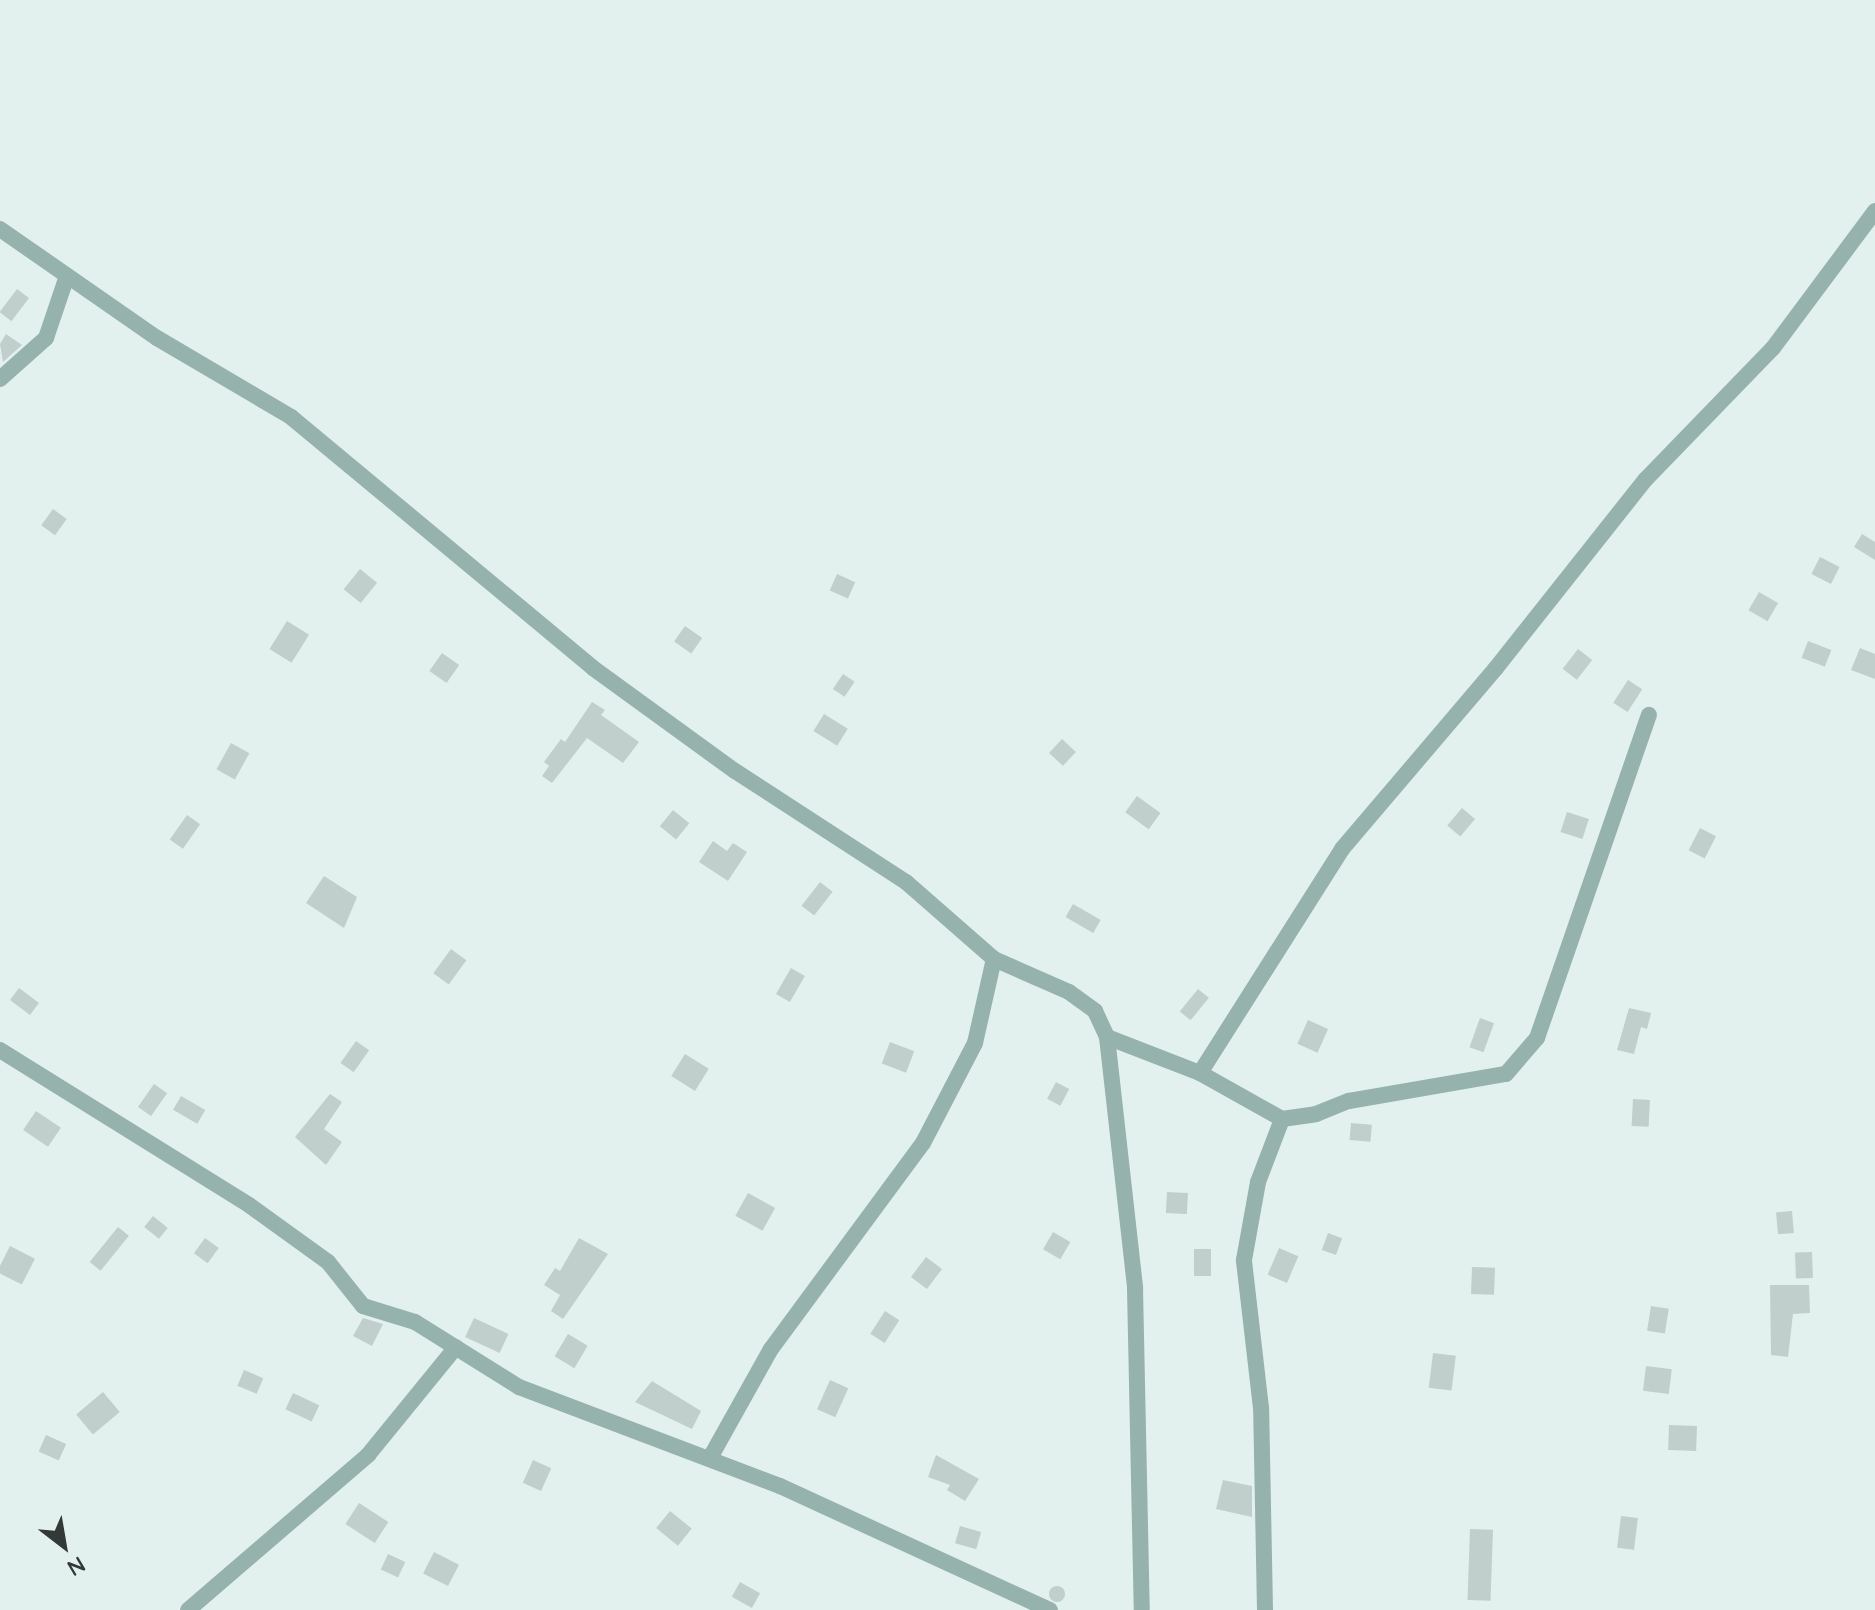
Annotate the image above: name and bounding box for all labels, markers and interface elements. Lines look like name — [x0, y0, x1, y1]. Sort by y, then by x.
north arrow — [24, 1506, 104, 1586]
text: N — [62, 1550, 91, 1583]

